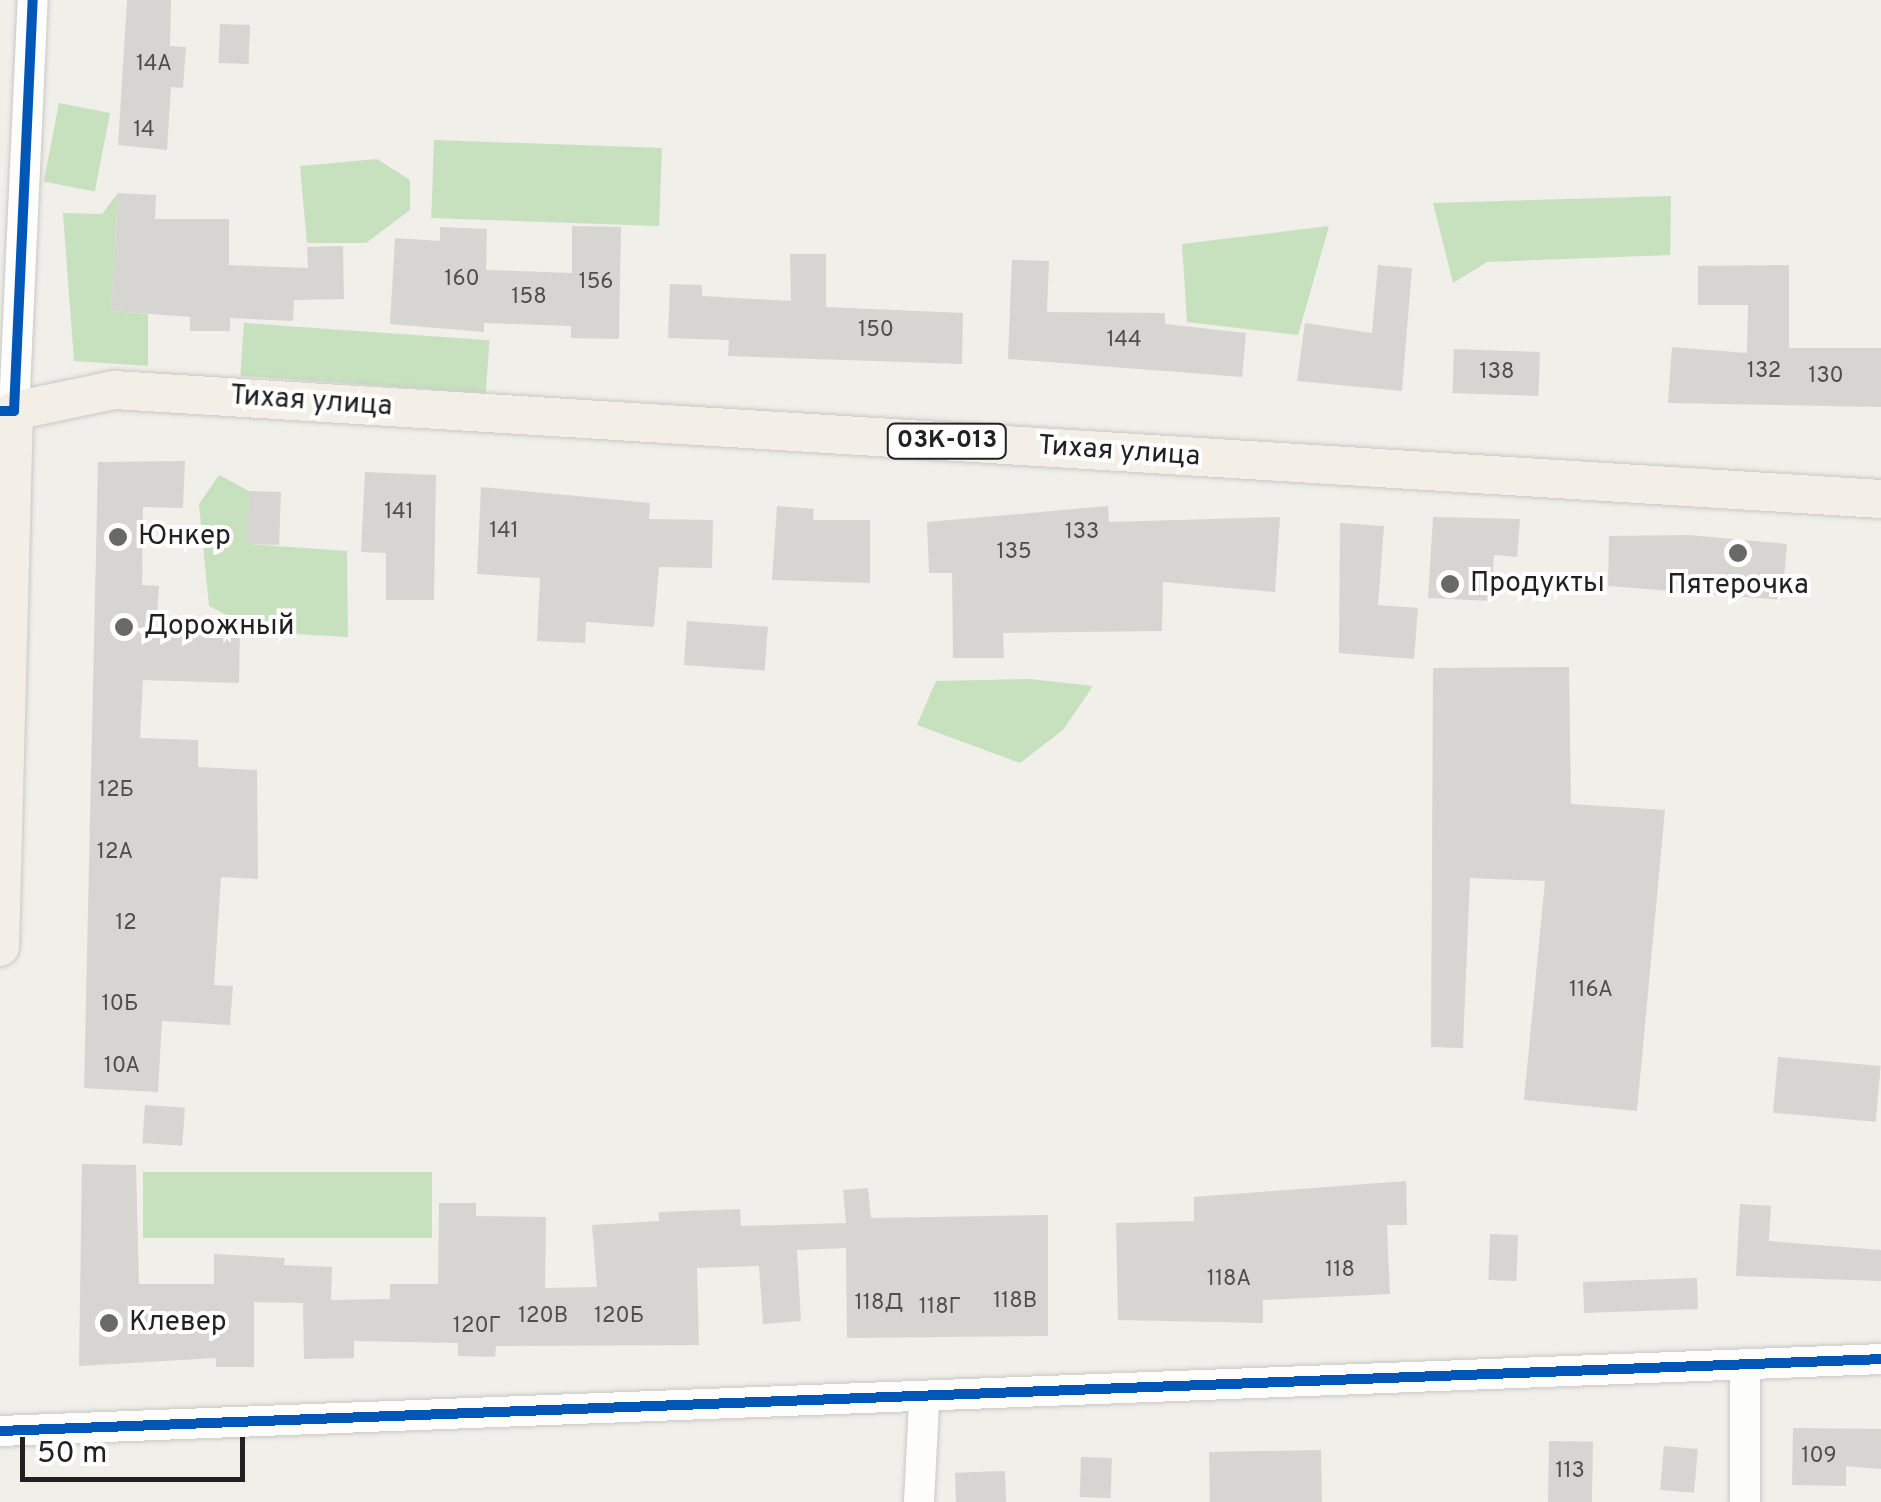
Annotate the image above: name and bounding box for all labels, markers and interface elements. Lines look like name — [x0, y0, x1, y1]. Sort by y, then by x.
house number: 14А — [136, 52, 172, 78]
house number: 14 — [133, 118, 155, 144]
house number: 160 — [444, 267, 480, 293]
house number: 156 — [578, 270, 614, 296]
house number: 158 — [511, 285, 547, 311]
house number: 150 — [858, 318, 894, 344]
house number: 144 — [1106, 328, 1142, 354]
house number: 132 — [1747, 359, 1781, 385]
house number: 138 — [1480, 360, 1514, 386]
house number: 130 — [1808, 364, 1844, 390]
street label: Тихая улица — [229, 380, 393, 424]
road number: 03К-013 — [884, 421, 1010, 461]
street label: Тихая улица — [1037, 430, 1201, 474]
house number: 141 — [384, 500, 414, 526]
house number: 141 — [489, 519, 519, 545]
place label: Юнкер — [138, 520, 231, 554]
house number: 133 — [1065, 520, 1099, 546]
marker: Юнкер — [107, 526, 129, 548]
house number: 135 — [996, 540, 1032, 566]
marker: Пятерочка — [1727, 542, 1749, 564]
place label: Продукты — [1470, 567, 1605, 601]
place label: Пятерочка — [1667, 569, 1809, 603]
marker: Продукты — [1439, 573, 1461, 595]
place label: Дорожный — [144, 610, 294, 644]
marker: Дорожный — [113, 616, 135, 638]
house number: 12Б — [98, 778, 134, 804]
house number: 12А — [97, 840, 133, 866]
house number: 12 — [115, 911, 137, 937]
house number: 116А — [1569, 978, 1613, 1004]
house number: 10Б — [102, 992, 138, 1018]
house number: 10А — [104, 1054, 140, 1080]
house number: 118 — [1325, 1258, 1355, 1284]
house number: 118А — [1207, 1267, 1251, 1293]
house number: 118В — [993, 1289, 1037, 1315]
house number: 118Д — [855, 1291, 903, 1317]
house number: 118Г — [919, 1295, 961, 1321]
house number: 120В — [518, 1304, 568, 1330]
house number: 120Б — [594, 1304, 644, 1330]
place label: Клевер — [129, 1306, 227, 1340]
marker: Клевер — [98, 1312, 120, 1334]
house number: 120Г — [453, 1314, 501, 1340]
scale bar — [25, 1417, 250, 1479]
text: 50 m — [37, 1436, 107, 1473]
house number: 109 — [1801, 1444, 1837, 1470]
house number: 113 — [1555, 1459, 1585, 1485]

